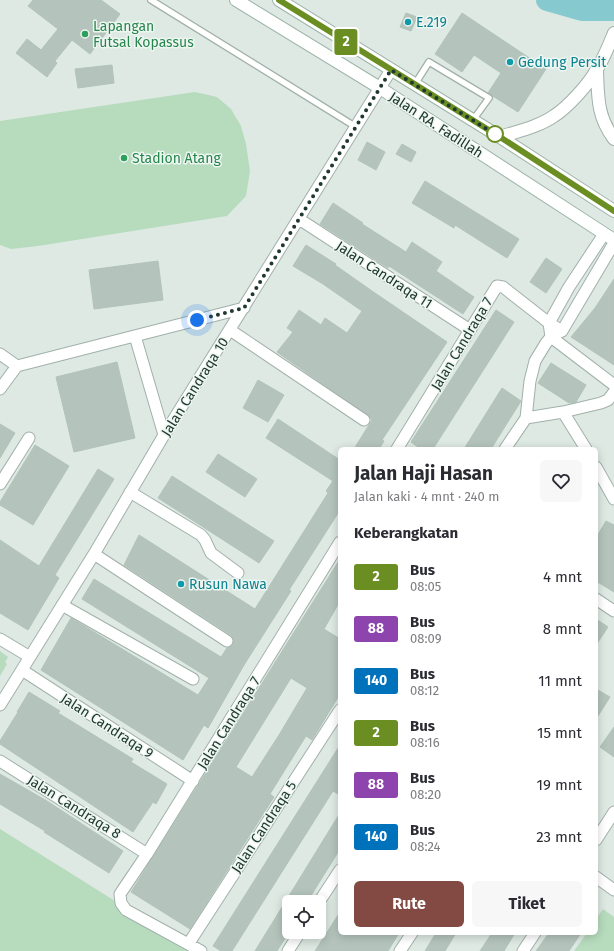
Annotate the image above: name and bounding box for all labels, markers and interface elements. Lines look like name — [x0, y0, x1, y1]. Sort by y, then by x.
place label: E.219 — [416, 14, 447, 31]
marker: E.219 — [403, 17, 413, 27]
place label: Lapangan Futsal Kopassus — [93, 18, 194, 51]
marker: Lapangan Futsal Kopassus — [80, 29, 90, 39]
line badge: 2 — [333, 29, 359, 55]
text: 2 — [342, 33, 350, 50]
place label: Gedung Persit — [518, 54, 607, 71]
marker: Gedung Persit — [505, 57, 515, 67]
street label: Jalan RA. Fadillah — [386, 88, 486, 162]
unlabelled marker — [486, 125, 504, 143]
place label: Stadion Atang — [132, 150, 221, 167]
marker: Stadion Atang — [119, 153, 129, 163]
street label: Jalan Candraqa 11 — [333, 238, 435, 312]
street label: Jalan Candraqa 7 — [428, 294, 496, 394]
your location — [187, 310, 207, 330]
street label: Jalan Candraqa 10 — [158, 334, 232, 440]
button: heart — [540, 460, 582, 502]
text: Jalan Haji Hasan — [354, 462, 493, 485]
text: Jalan kaki · 4 mnt · 240 m — [354, 489, 499, 504]
text: Keberangkatan — [354, 524, 458, 542]
text: Bus — [410, 561, 435, 579]
text: 2 — [372, 568, 380, 585]
text: 4 mnt — [543, 568, 582, 586]
place label: Rusun Nawa — [189, 576, 267, 593]
marker: Rusun Nawa — [176, 579, 186, 589]
text: 08:05 — [410, 579, 441, 594]
text: Bus — [410, 613, 435, 631]
text: 88 — [368, 620, 384, 637]
text: 8 mnt — [543, 620, 582, 638]
text: 08:09 — [410, 631, 442, 646]
text: Bus — [410, 665, 435, 683]
text: 140 — [365, 672, 387, 689]
text: 11 mnt — [538, 672, 582, 690]
street label: Jalan Candraqa 7 — [194, 674, 264, 772]
text: 08:12 — [410, 683, 439, 698]
street label: Jalan Candraqa 9 — [58, 690, 156, 762]
text: Bus — [410, 717, 435, 735]
text: 2 — [372, 724, 380, 741]
text: 15 mnt — [537, 724, 582, 742]
text: 08:16 — [410, 735, 440, 750]
text: Bus — [410, 769, 435, 787]
street label: Jalan Candraqa 8 — [24, 771, 124, 843]
text: 88 — [368, 776, 384, 793]
text: 19 mnt — [537, 776, 582, 794]
street label: Jalan Candraqa 5 — [228, 778, 300, 876]
text: 08:20 — [410, 787, 441, 802]
text: Bus — [410, 821, 435, 839]
text: 140 — [365, 828, 387, 845]
text: 23 mnt — [536, 828, 582, 846]
text: 08:24 — [410, 839, 441, 854]
button: Rute — [354, 881, 464, 927]
button: Tiket — [472, 881, 582, 927]
map controls — [282, 895, 326, 939]
button: locate — [282, 895, 326, 939]

